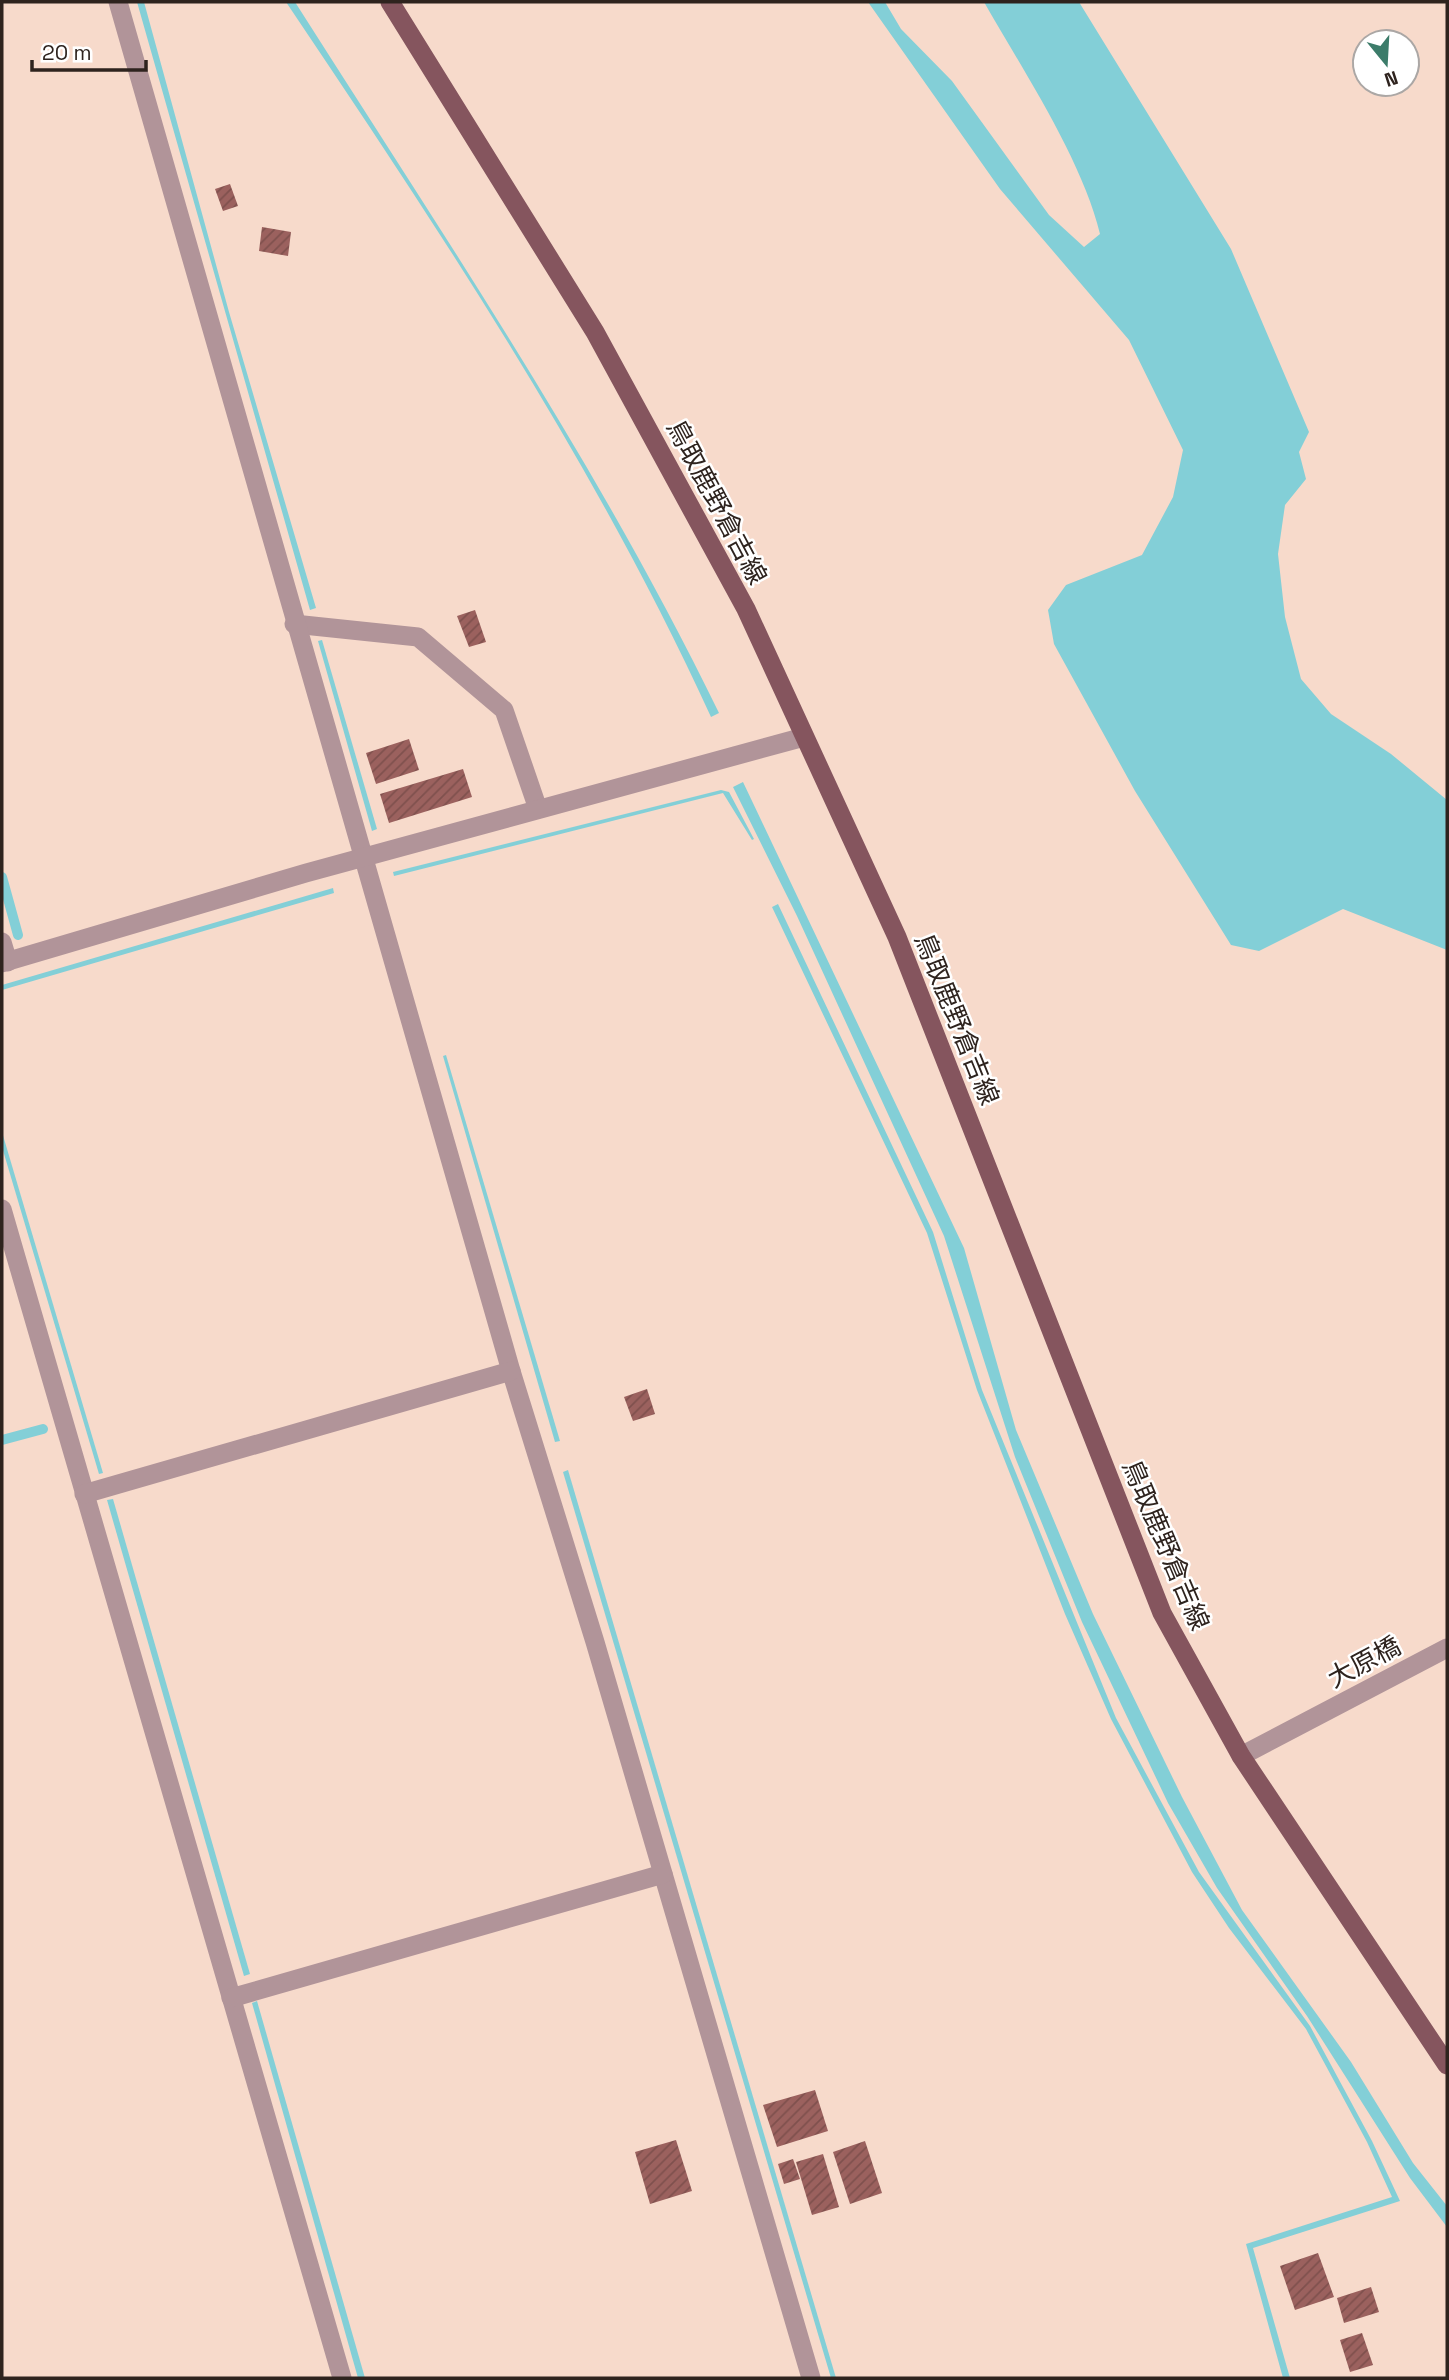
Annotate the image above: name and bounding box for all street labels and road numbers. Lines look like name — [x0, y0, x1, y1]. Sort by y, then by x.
street label: 鳥取鹿野倉吉線 — [659, 414, 775, 590]
street label: 鳥取鹿野倉吉線 — [907, 928, 1007, 1110]
street label: 鳥取鹿野倉吉線 — [1115, 1455, 1217, 1635]
street label: 大原橋 — [1322, 1629, 1406, 1695]

